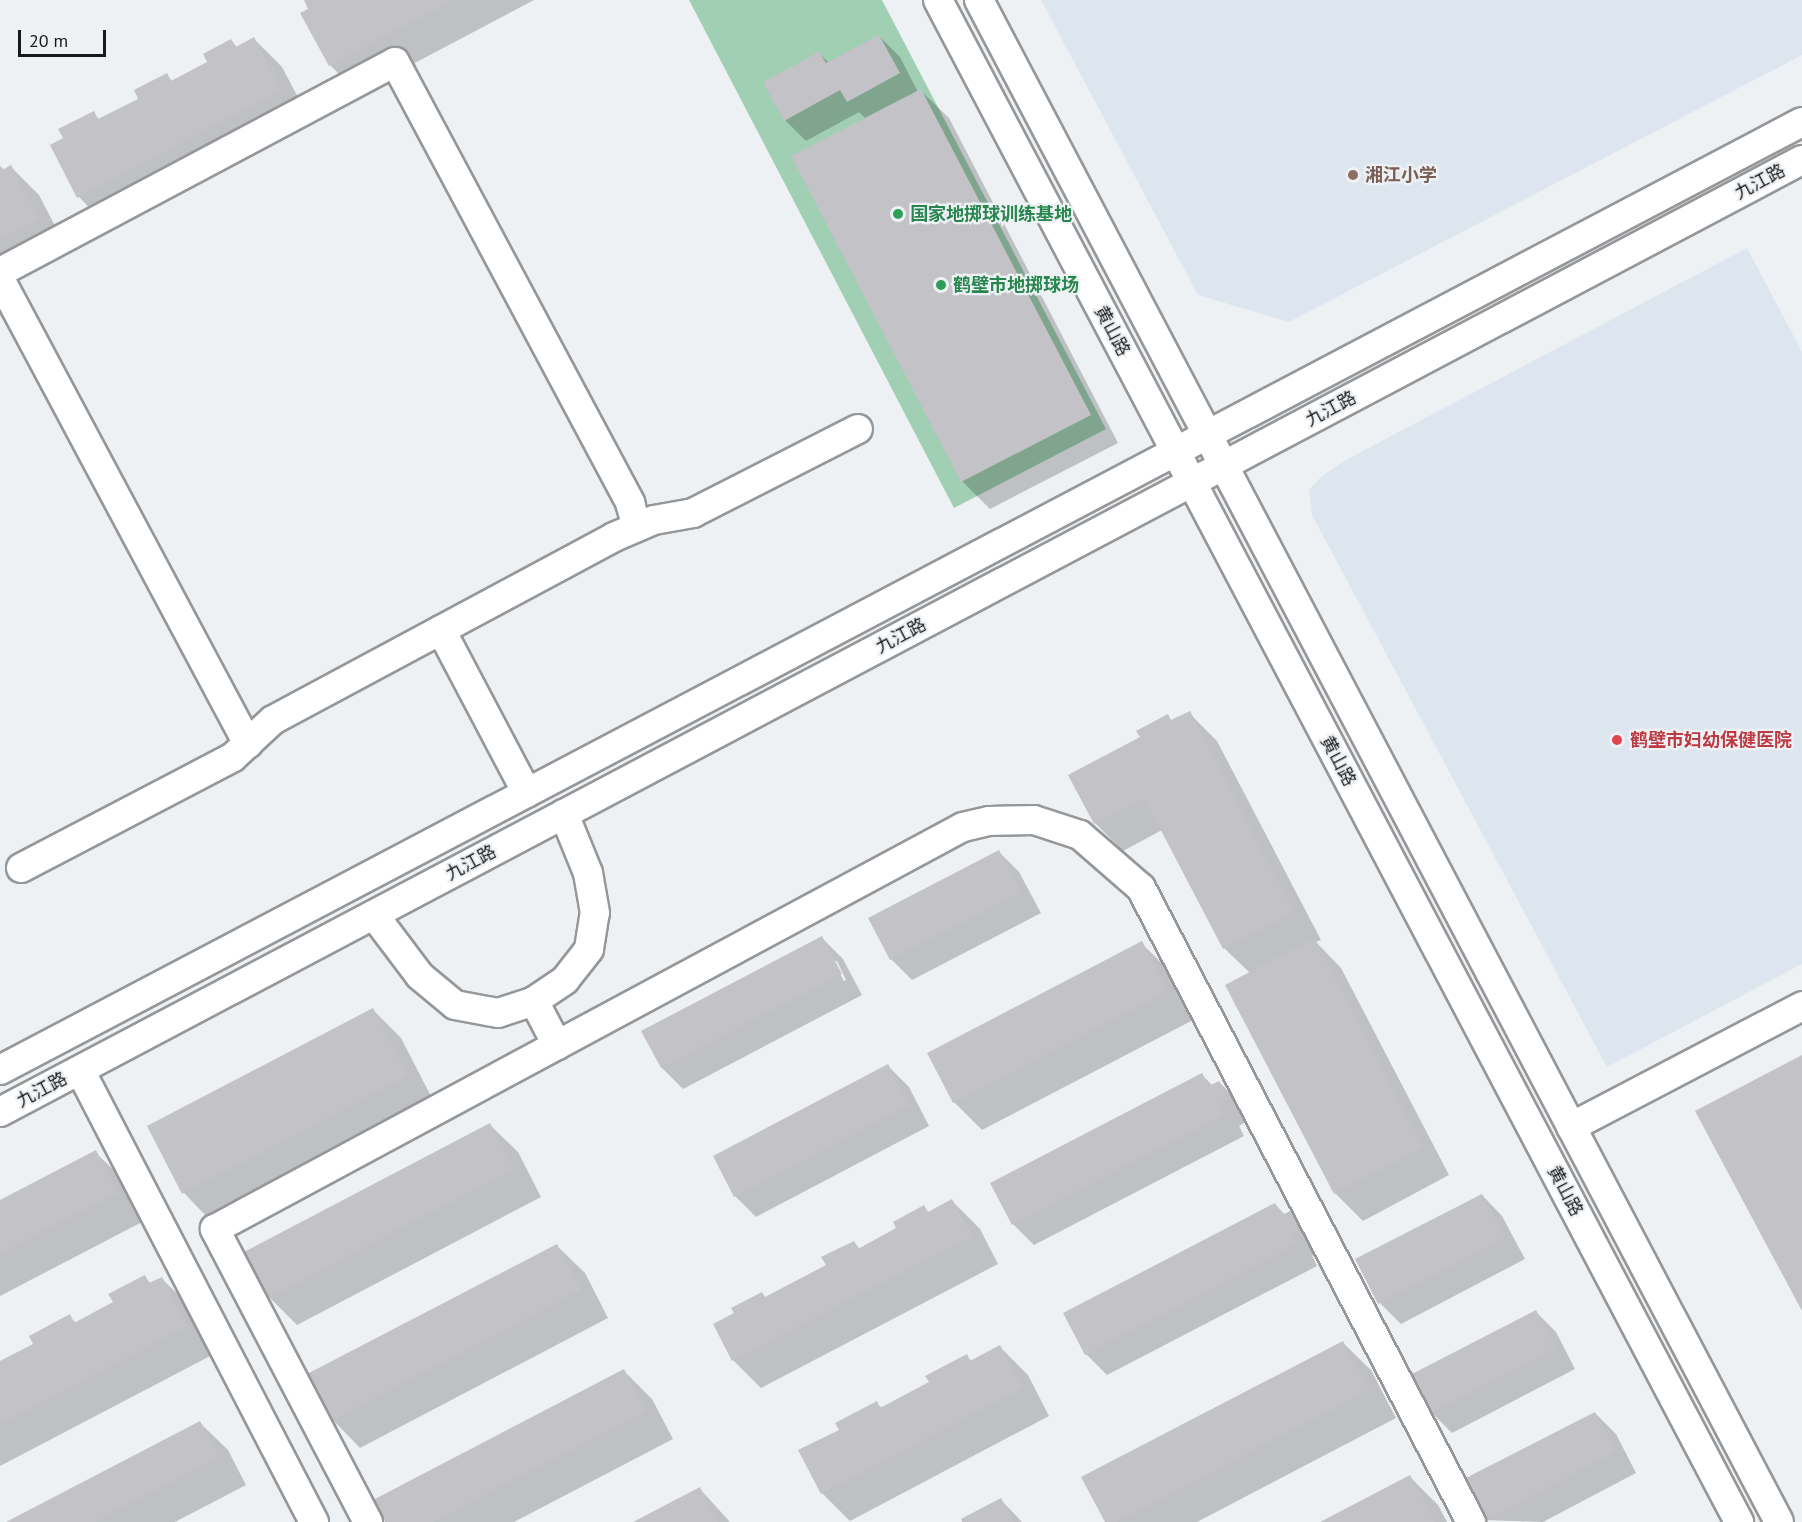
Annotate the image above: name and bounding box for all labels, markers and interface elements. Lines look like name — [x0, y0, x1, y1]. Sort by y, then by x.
scale bar — [21, 18, 110, 56]
text: 20 m — [29, 29, 68, 52]
street label: 九江路 — [1731, 160, 1789, 204]
place label: 湘江小学 — [1365, 164, 1437, 186]
marker: 湘江小学 — [1346, 168, 1360, 182]
place label: 国家地掷球训练基地 — [910, 203, 1072, 225]
marker: 国家地掷球训练基地 — [891, 207, 905, 221]
place label: 鹤壁市地掷球场 — [953, 274, 1079, 296]
marker: 鹤壁市地掷球场 — [934, 278, 948, 292]
street label: 黄山路 — [1090, 302, 1134, 360]
street label: 九江路 — [1302, 387, 1360, 431]
street label: 九江路 — [872, 614, 930, 658]
place label: 鹤壁市妇幼保健医院 — [1630, 729, 1792, 751]
marker: 鹤壁市妇幼保健医院 — [1608, 731, 1626, 749]
street label: 黄山路 — [1316, 732, 1360, 790]
street label: 九江路 — [442, 841, 500, 885]
street label: 九江路 — [13, 1068, 71, 1112]
street label: 黄山路 — [1543, 1162, 1587, 1220]

